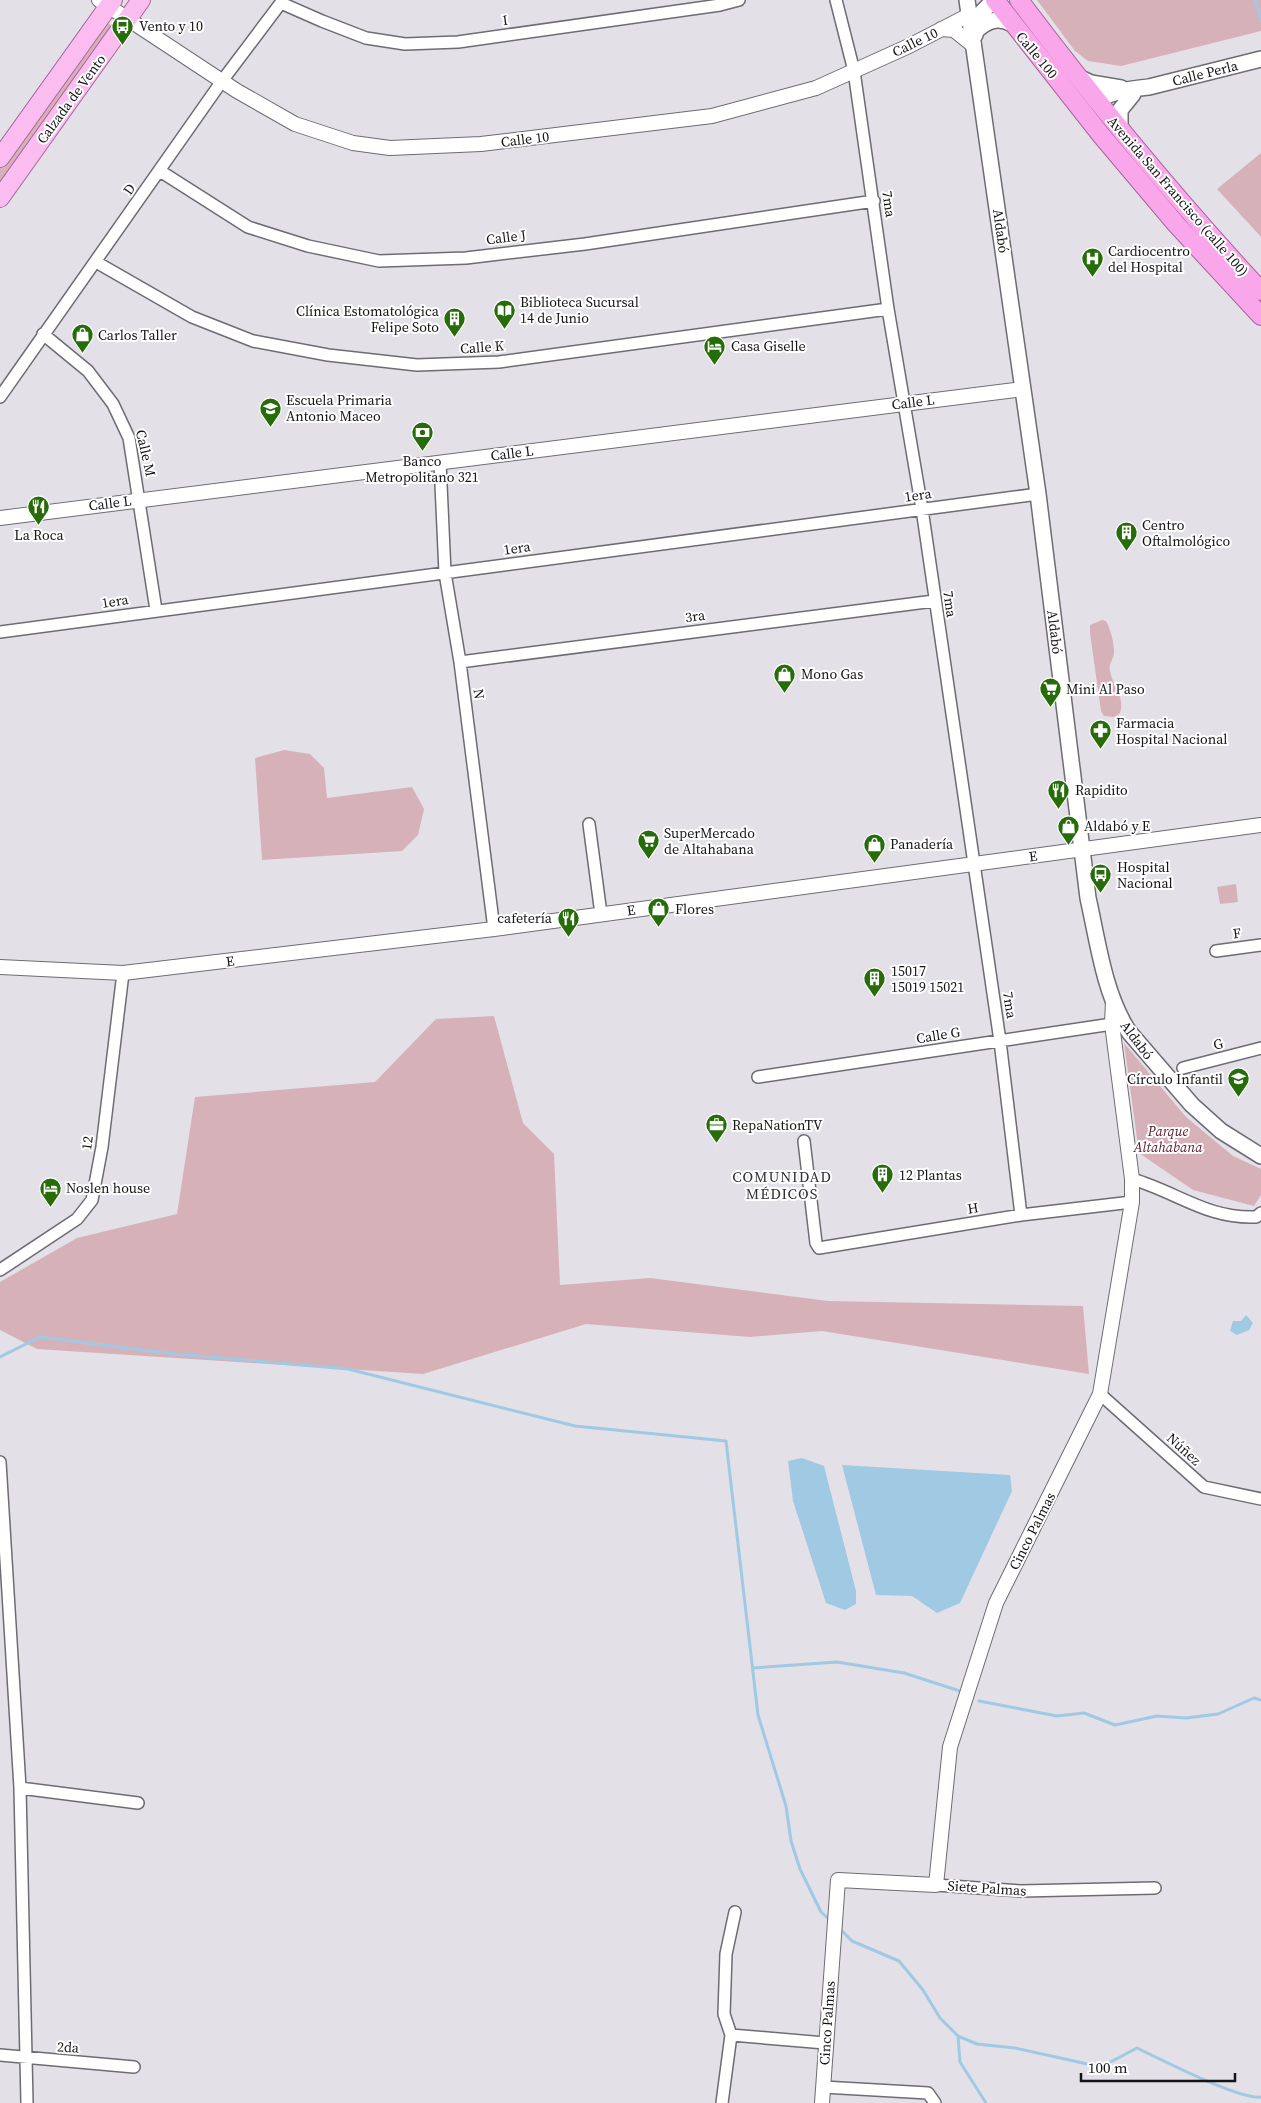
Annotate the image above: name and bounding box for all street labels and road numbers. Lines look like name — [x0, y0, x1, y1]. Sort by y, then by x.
street label: I — [501, 10, 509, 30]
street label: Calle 10 — [889, 22, 941, 62]
street label: Calle 100 — [1011, 27, 1063, 83]
street label: Calzada de Vento — [32, 50, 110, 148]
street label: Calle Perla — [1170, 55, 1241, 91]
street label: Avenida San Francisco (calle 100) — [1103, 112, 1253, 280]
street label: Calle 10 — [500, 126, 550, 152]
street label: D — [118, 179, 140, 199]
street label: 7ma — [877, 189, 901, 219]
street label: Aldabó — [988, 208, 1014, 255]
street label: Calle J — [485, 225, 527, 249]
street label: Calle K — [459, 335, 505, 359]
street label: Calle L — [890, 389, 936, 415]
street label: Calle M — [131, 428, 161, 478]
street label: Calle L — [489, 440, 535, 466]
street label: 1era — [903, 483, 934, 507]
street label: Calle L — [87, 490, 133, 516]
street label: 1era — [502, 536, 533, 560]
street label: 1era — [100, 589, 131, 613]
street label: 7ma — [938, 589, 962, 619]
street label: 3ra — [684, 605, 707, 627]
street label: Aldabó — [1042, 609, 1068, 655]
street label: N — [468, 688, 490, 700]
street label: E — [1028, 846, 1038, 866]
street label: E — [625, 900, 637, 920]
street label: F — [1232, 923, 1242, 943]
street label: E — [225, 951, 235, 971]
street label: 7ma — [998, 990, 1022, 1021]
street label: Aldabó — [1116, 1016, 1158, 1064]
street label: Calle G — [915, 1022, 962, 1048]
street label: G — [1211, 1033, 1226, 1055]
street label: 12 — [76, 1135, 98, 1151]
street label: H — [966, 1197, 980, 1219]
street label: Núñez — [1162, 1428, 1206, 1470]
street label: Cinco Palmas — [1004, 1489, 1060, 1573]
street label: Siete Palmas — [947, 1875, 1027, 1901]
street label: Cinco Palmas — [814, 1980, 840, 2066]
street label: 2da — [56, 2036, 80, 2058]

